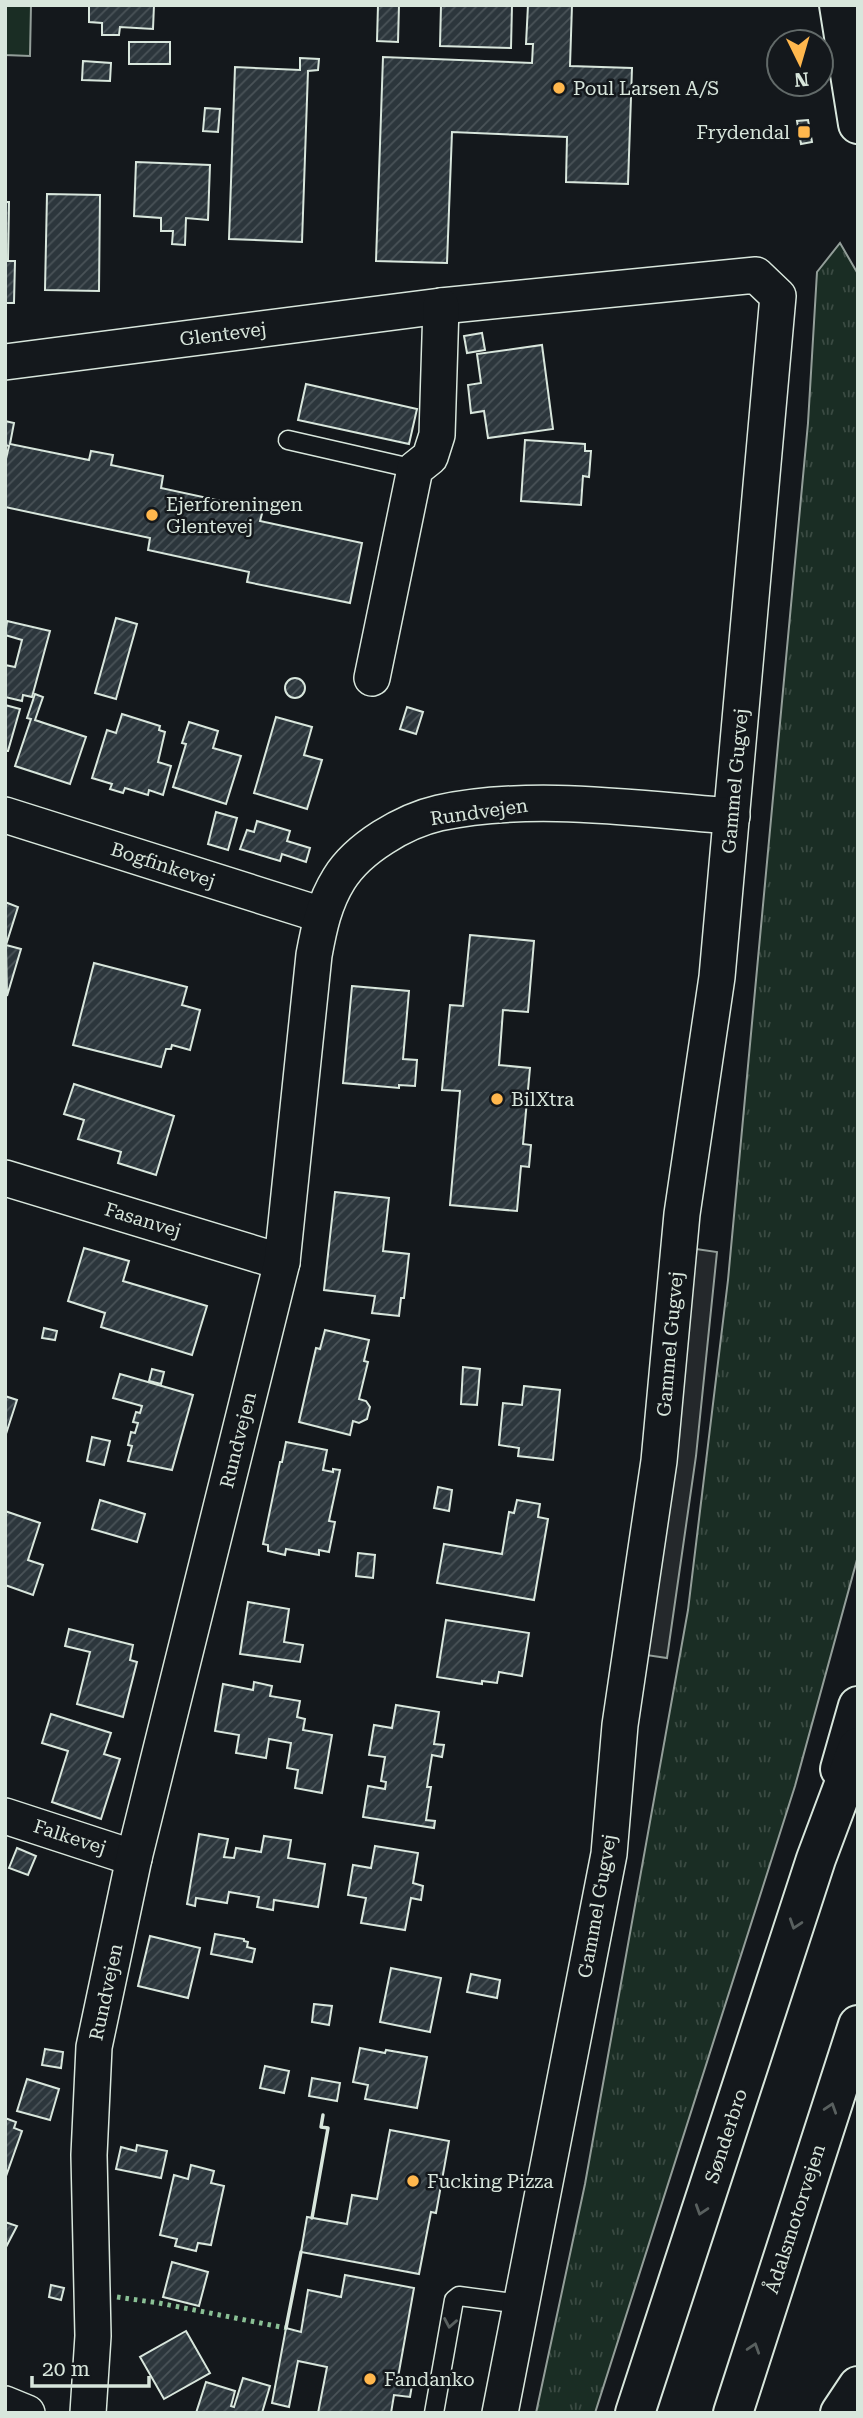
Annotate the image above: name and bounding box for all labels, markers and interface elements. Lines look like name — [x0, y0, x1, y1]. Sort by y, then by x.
north arrow — [765, 28, 835, 98]
text: N — [793, 67, 810, 92]
place label: Poul Larsen A/S — [573, 77, 719, 100]
marker: Poul Larsen A/S — [551, 80, 567, 96]
place label: Frydendal — [697, 121, 790, 144]
marker: Frydendal — [796, 124, 812, 140]
street label: Glentevej — [178, 317, 268, 351]
place label: Ejerforeningen Glentevej — [166, 493, 303, 538]
marker: Ejerforeningen Glentevej — [144, 507, 160, 523]
street label: Gammel Gugvej — [717, 707, 753, 855]
street label: Rundvejen — [429, 794, 529, 830]
street label: Bogfinkevej — [108, 837, 218, 893]
place label: BilXtra — [511, 1088, 575, 1111]
marker: BilXtra — [489, 1091, 505, 1107]
street label: Fasanvej — [102, 1197, 184, 1243]
street label: Gammel Gugvej — [652, 1270, 688, 1418]
street label: Rundvejen — [215, 1389, 261, 1491]
street label: Falkevej — [31, 1814, 109, 1860]
street label: Gammel Gugvej — [573, 1832, 621, 1980]
one-way arrow — [788, 1918, 803, 1930]
street label: Rundvejen — [85, 1941, 127, 2043]
street label: Sønderbro — [700, 2086, 752, 2186]
one-way arrow — [823, 2102, 837, 2115]
street label: Ådalsmotorvejen — [759, 2141, 830, 2297]
place label: Fucking Pizza — [427, 2170, 554, 2193]
marker: Fucking Pizza — [405, 2173, 421, 2189]
one-way arrow — [695, 2204, 710, 2216]
one-way arrow — [443, 2318, 458, 2329]
one-way arrow — [746, 2342, 760, 2354]
scale bar — [32, 2344, 149, 2388]
text: 20 m — [42, 2357, 90, 2381]
place label: Fandanko — [384, 2368, 475, 2391]
marker: Fandanko — [362, 2371, 378, 2387]

